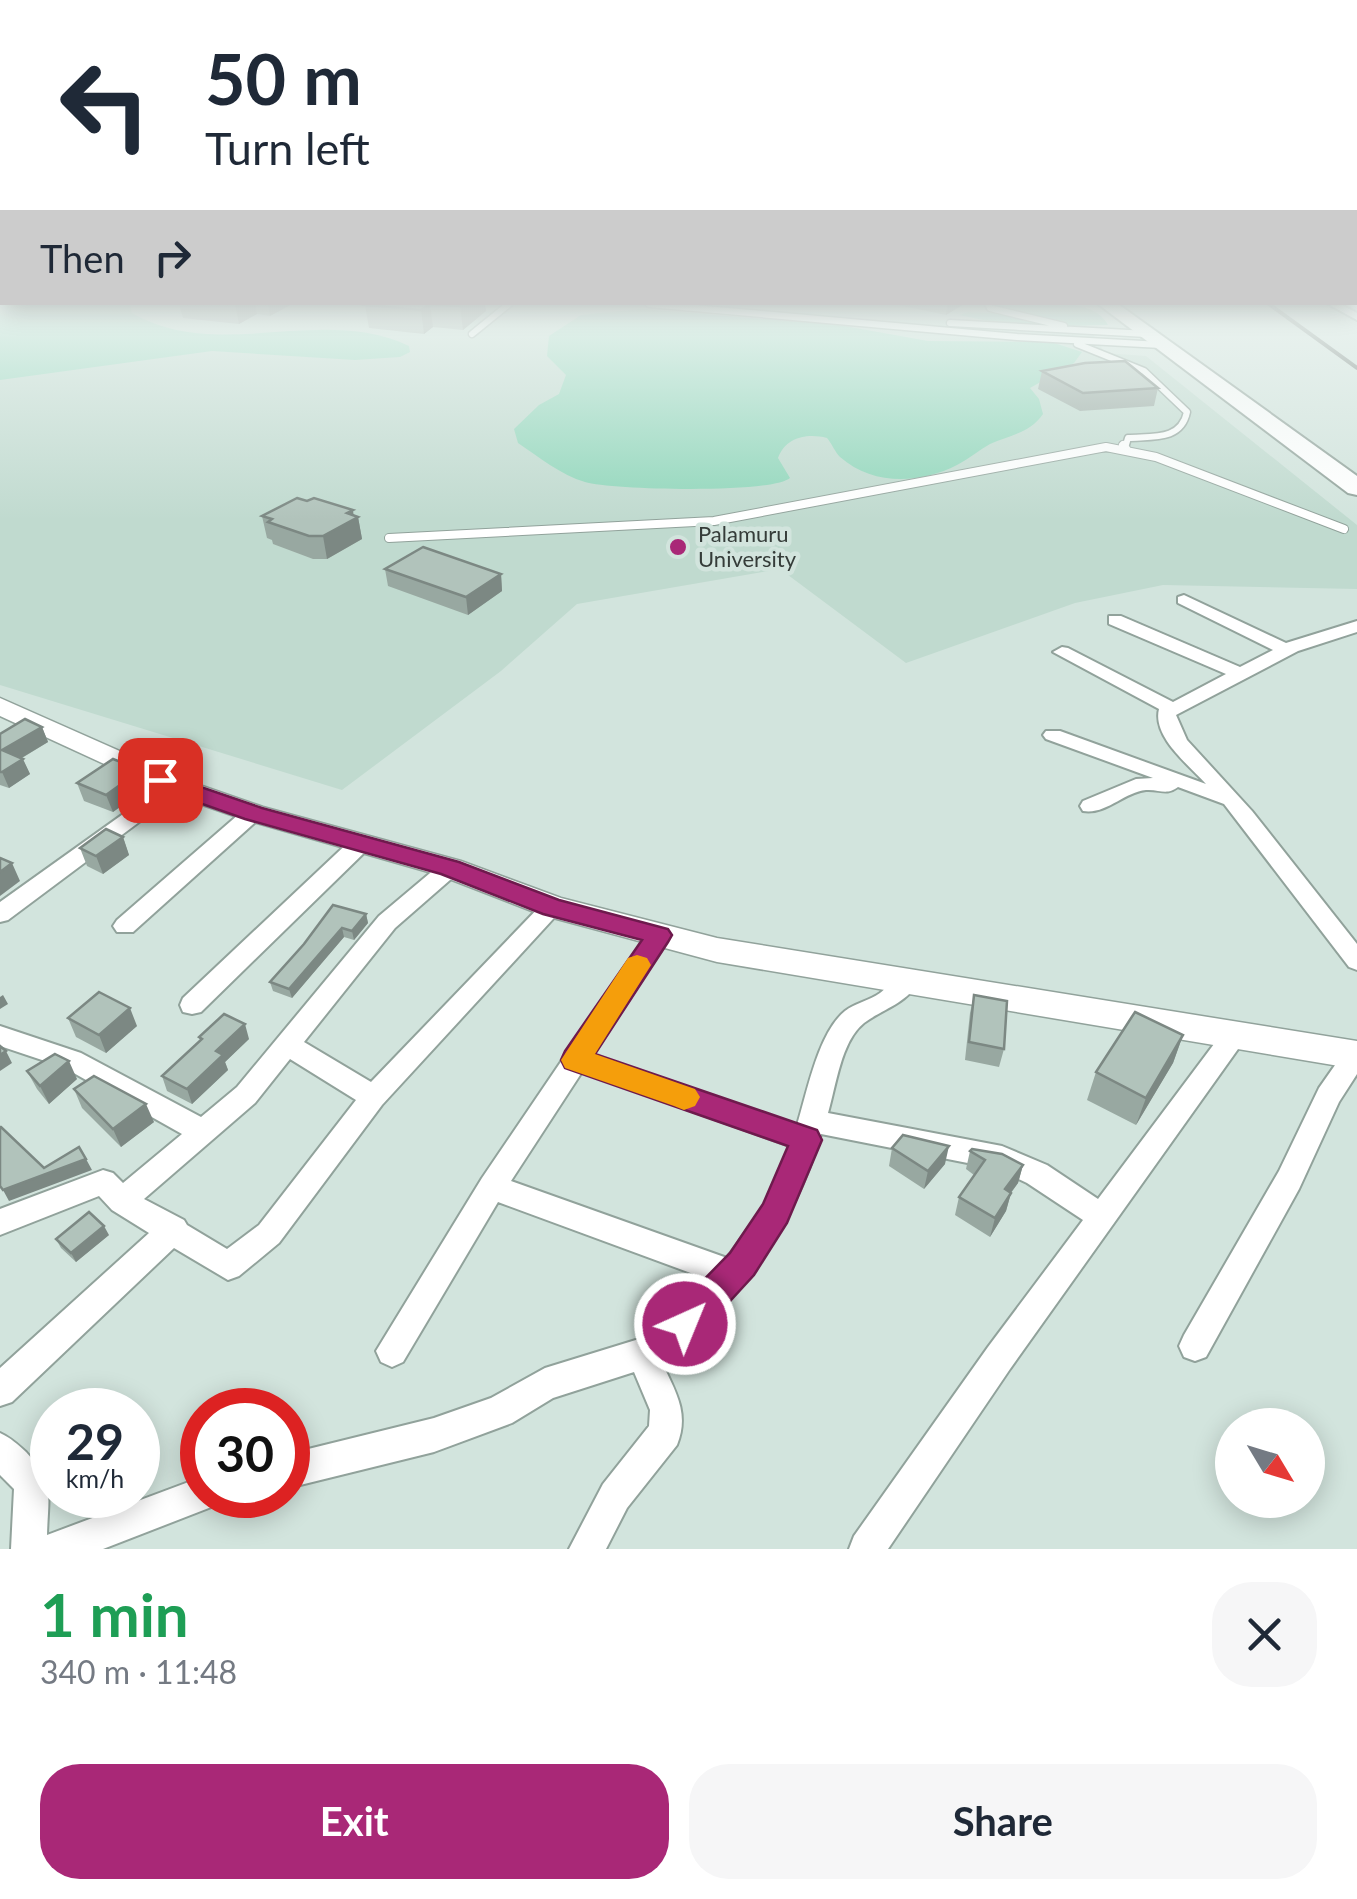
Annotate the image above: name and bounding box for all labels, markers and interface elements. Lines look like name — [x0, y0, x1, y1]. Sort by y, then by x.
text: 50 m — [205, 36, 362, 120]
icon: left — [40, 40, 170, 170]
text: Turn left — [205, 121, 370, 175]
icon: right — [145, 230, 200, 285]
text: Then — [40, 235, 125, 281]
place label: Palamuru University — [698, 520, 797, 572]
marker: Palamuru University — [667, 536, 689, 558]
pin — [118, 738, 203, 823]
icon: arrive — [133, 753, 188, 808]
position arrow — [633, 1272, 737, 1376]
speed limit sign: 30 — [180, 1388, 310, 1518]
north arrow — [1215, 1408, 1325, 1518]
map controls — [1215, 1408, 1325, 1518]
text: 29 — [66, 1411, 124, 1471]
text: km/h — [66, 1463, 124, 1493]
text: 1 min — [40, 1578, 189, 1650]
button: close — [1212, 1582, 1317, 1687]
text: 340 m · 11:48 — [40, 1652, 237, 1691]
button: Exit — [40, 1764, 669, 1879]
button: Share — [689, 1764, 1317, 1879]

